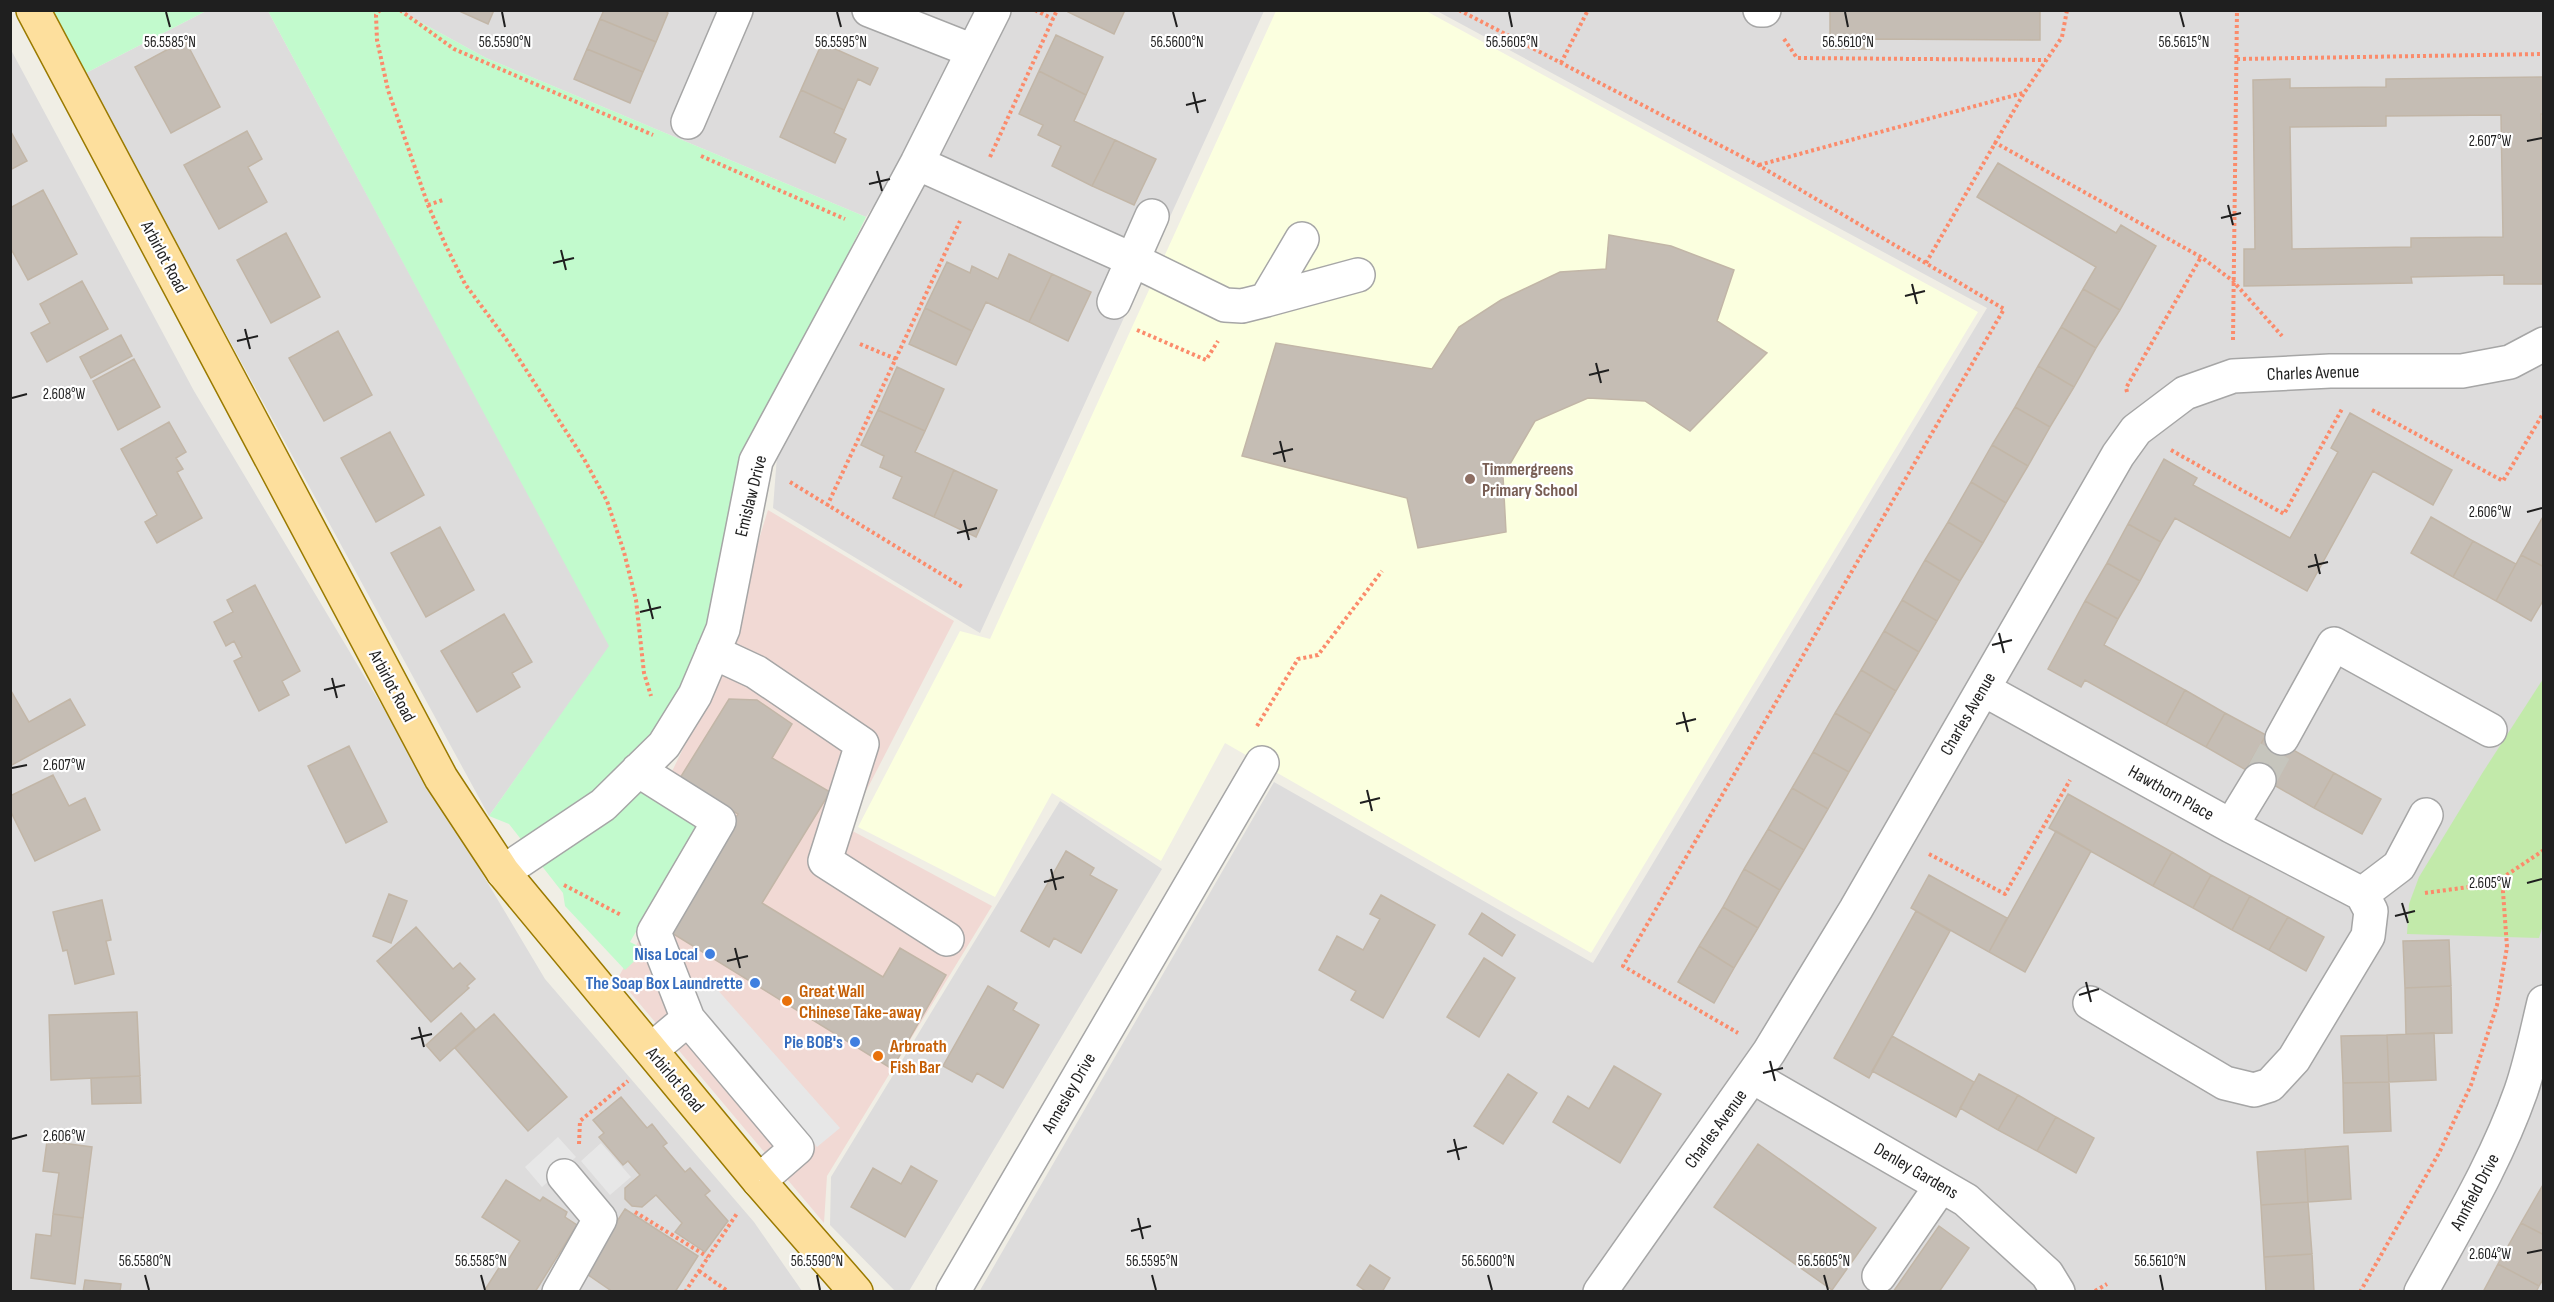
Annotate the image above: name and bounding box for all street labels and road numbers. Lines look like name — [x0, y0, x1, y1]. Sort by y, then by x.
street label: Arbirlot Road — [136, 217, 192, 297]
street label: Charles Avenue — [2266, 361, 2360, 385]
street label: Emislaw Drive — [731, 453, 771, 539]
street label: Arbirlot Road — [364, 646, 420, 726]
street label: Charles Avenue — [1936, 669, 2000, 759]
street label: Hawthorn Place — [2124, 761, 2218, 825]
street label: Arbirlot Road — [641, 1042, 708, 1117]
street label: Annesley Drive — [1037, 1049, 1100, 1138]
street label: Charles Avenue — [1680, 1085, 1752, 1173]
street label: Denley Gardens — [1870, 1138, 1962, 1204]
street label: Annfield Drive — [2446, 1150, 2504, 1235]

